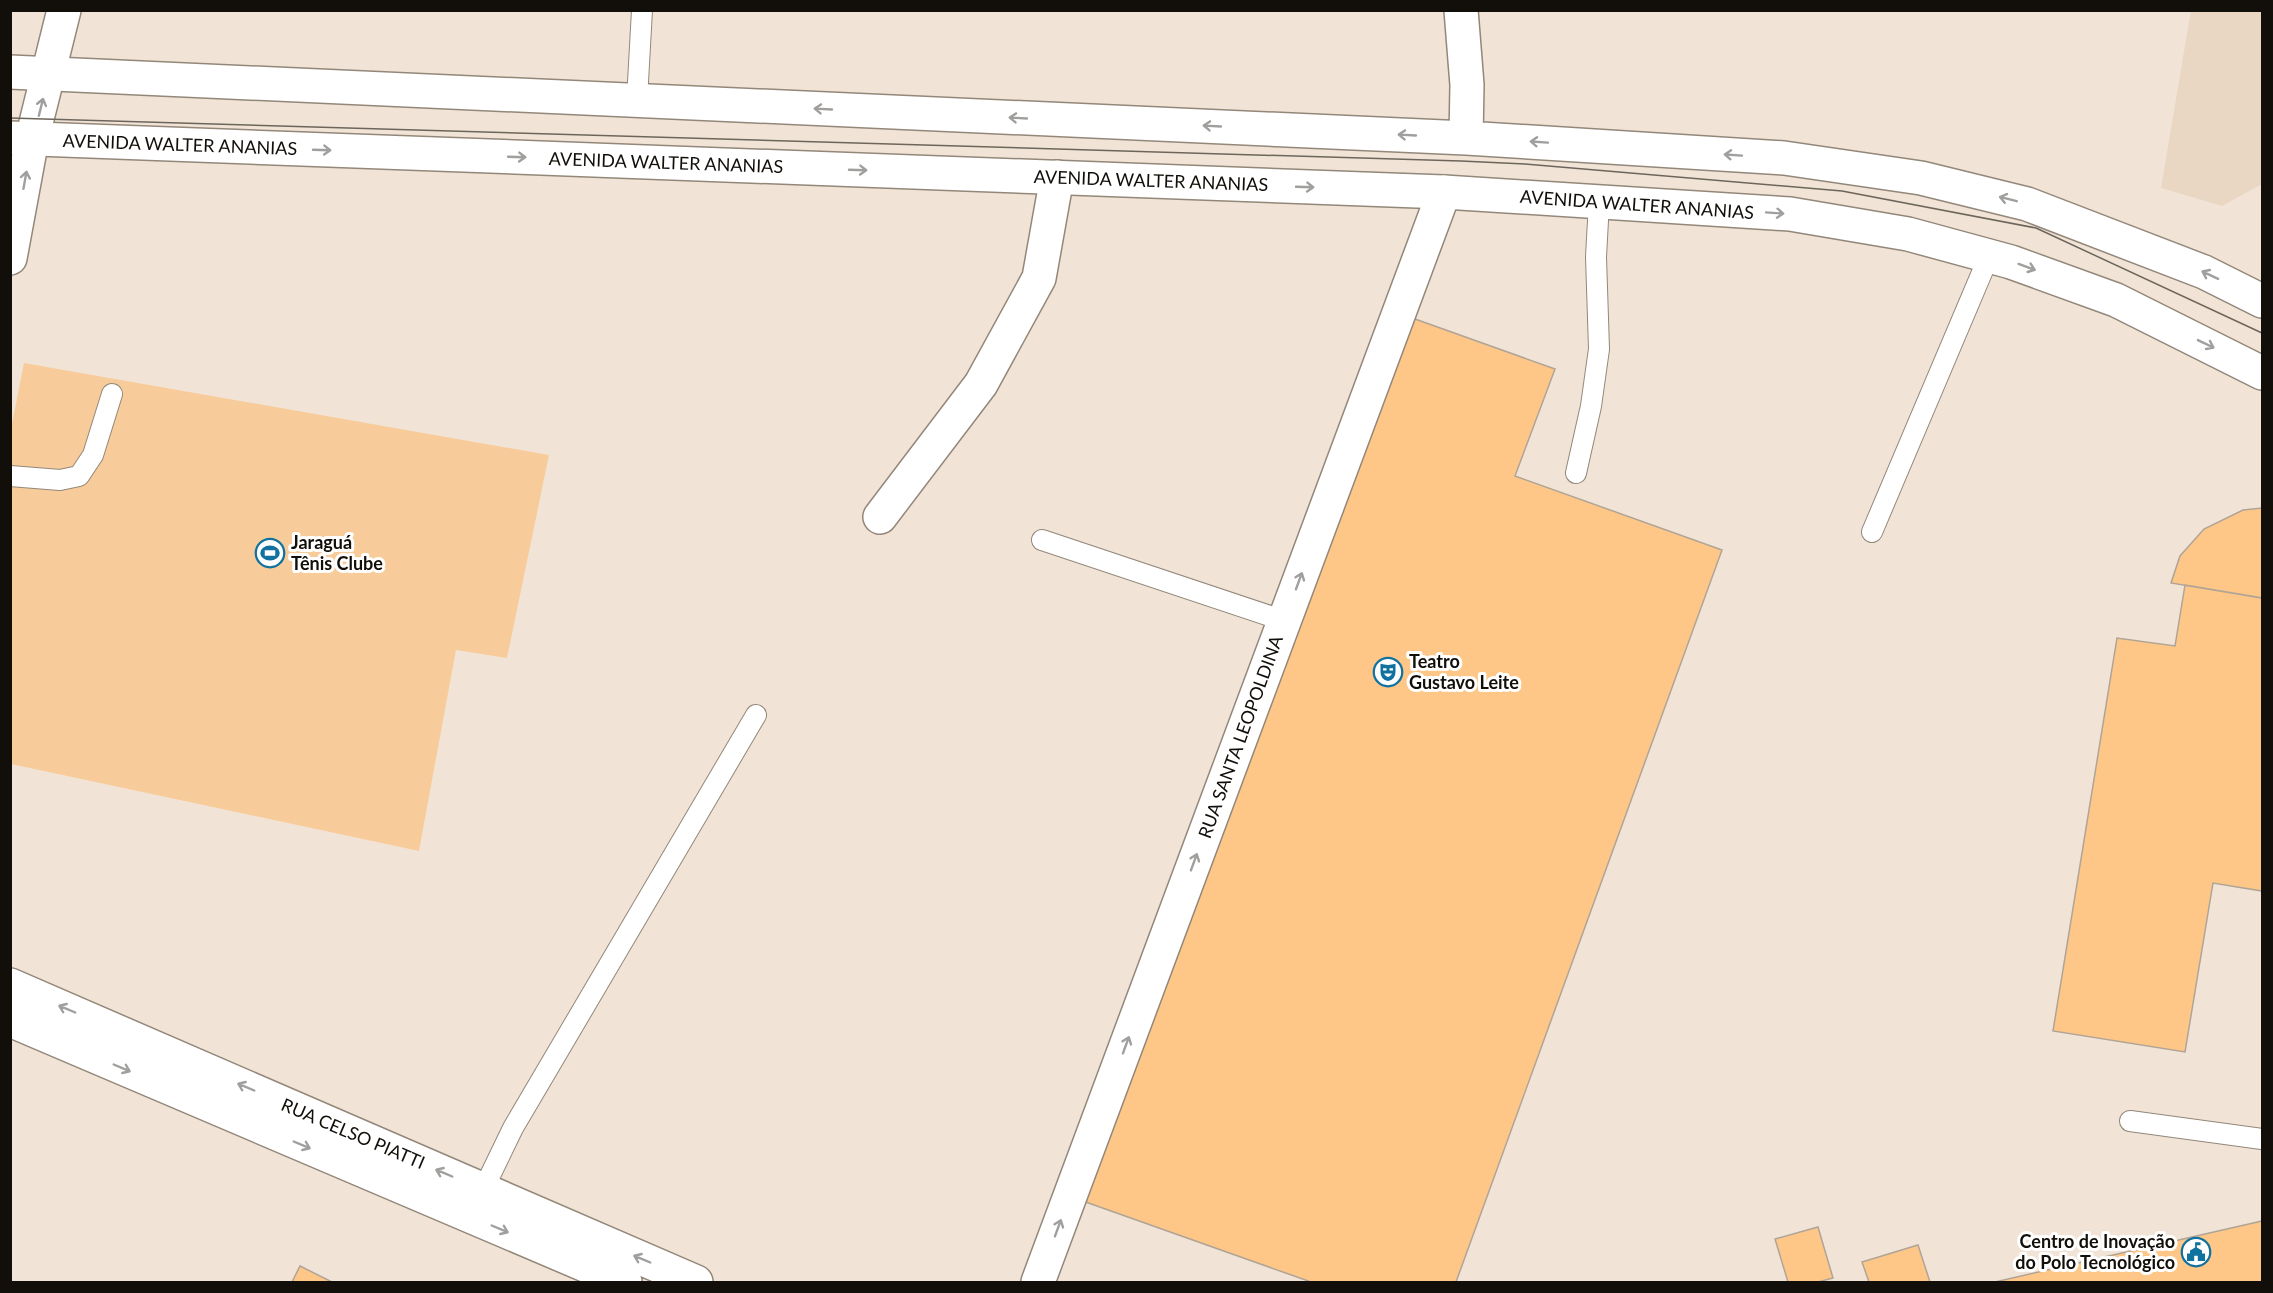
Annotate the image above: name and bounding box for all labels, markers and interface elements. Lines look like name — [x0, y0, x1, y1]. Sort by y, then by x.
one-way arrow — [35, 98, 47, 117]
one-way arrow — [813, 103, 833, 114]
one-way arrow — [1008, 112, 1028, 123]
one-way arrow — [1203, 121, 1223, 132]
street label: AVENIDA WALTER ANANIAS — [62, 129, 298, 159]
one-way arrow — [1398, 130, 1418, 141]
one-way arrow — [1529, 137, 1549, 148]
one-way arrow — [311, 144, 331, 156]
street label: AVENIDA WALTER ANANIAS — [548, 147, 784, 177]
one-way arrow — [1724, 149, 1744, 160]
one-way arrow — [506, 152, 526, 163]
one-way arrow — [848, 164, 868, 175]
street label: AVENIDA WALTER ANANIAS — [1033, 165, 1269, 195]
one-way arrow — [20, 170, 31, 190]
one-way arrow — [1294, 181, 1314, 192]
street label: AVENIDA WALTER ANANIAS — [1519, 185, 1755, 223]
one-way arrow — [1999, 193, 2018, 205]
one-way arrow — [1765, 208, 1785, 219]
one-way arrow — [2017, 263, 2036, 274]
one-way arrow — [2201, 269, 2219, 281]
one-way arrow — [2196, 339, 2214, 351]
place label: Jaraguá Tênis Clube — [291, 531, 383, 574]
sports icon: Jaraguá Tênis Clube — [254, 537, 286, 569]
one-way arrow — [1295, 572, 1306, 591]
street label: RUA SANTA LEOPOLDINA — [1193, 631, 1287, 841]
place label: Teatro Gustavo Leite — [1409, 650, 1519, 693]
theatre icon: Teatro Gustavo Leite — [1372, 656, 1404, 688]
one-way arrow — [1190, 853, 1201, 872]
one-way arrow — [58, 1003, 76, 1015]
one-way arrow — [1122, 1036, 1133, 1055]
one-way arrow — [113, 1063, 131, 1074]
one-way arrow — [237, 1081, 255, 1092]
street label: RUA CELSO PIATTI — [278, 1093, 429, 1173]
one-way arrow — [292, 1140, 310, 1151]
one-way arrow — [435, 1167, 453, 1178]
one-way arrow — [1053, 1219, 1064, 1238]
one-way arrow — [491, 1224, 509, 1236]
place label: Centro de Inovação do Polo Tecnológico — [2015, 1230, 2175, 1273]
public building icon: Centro de Inovação do Polo Tecnológico — [2180, 1236, 2212, 1268]
one-way arrow — [633, 1253, 652, 1264]

